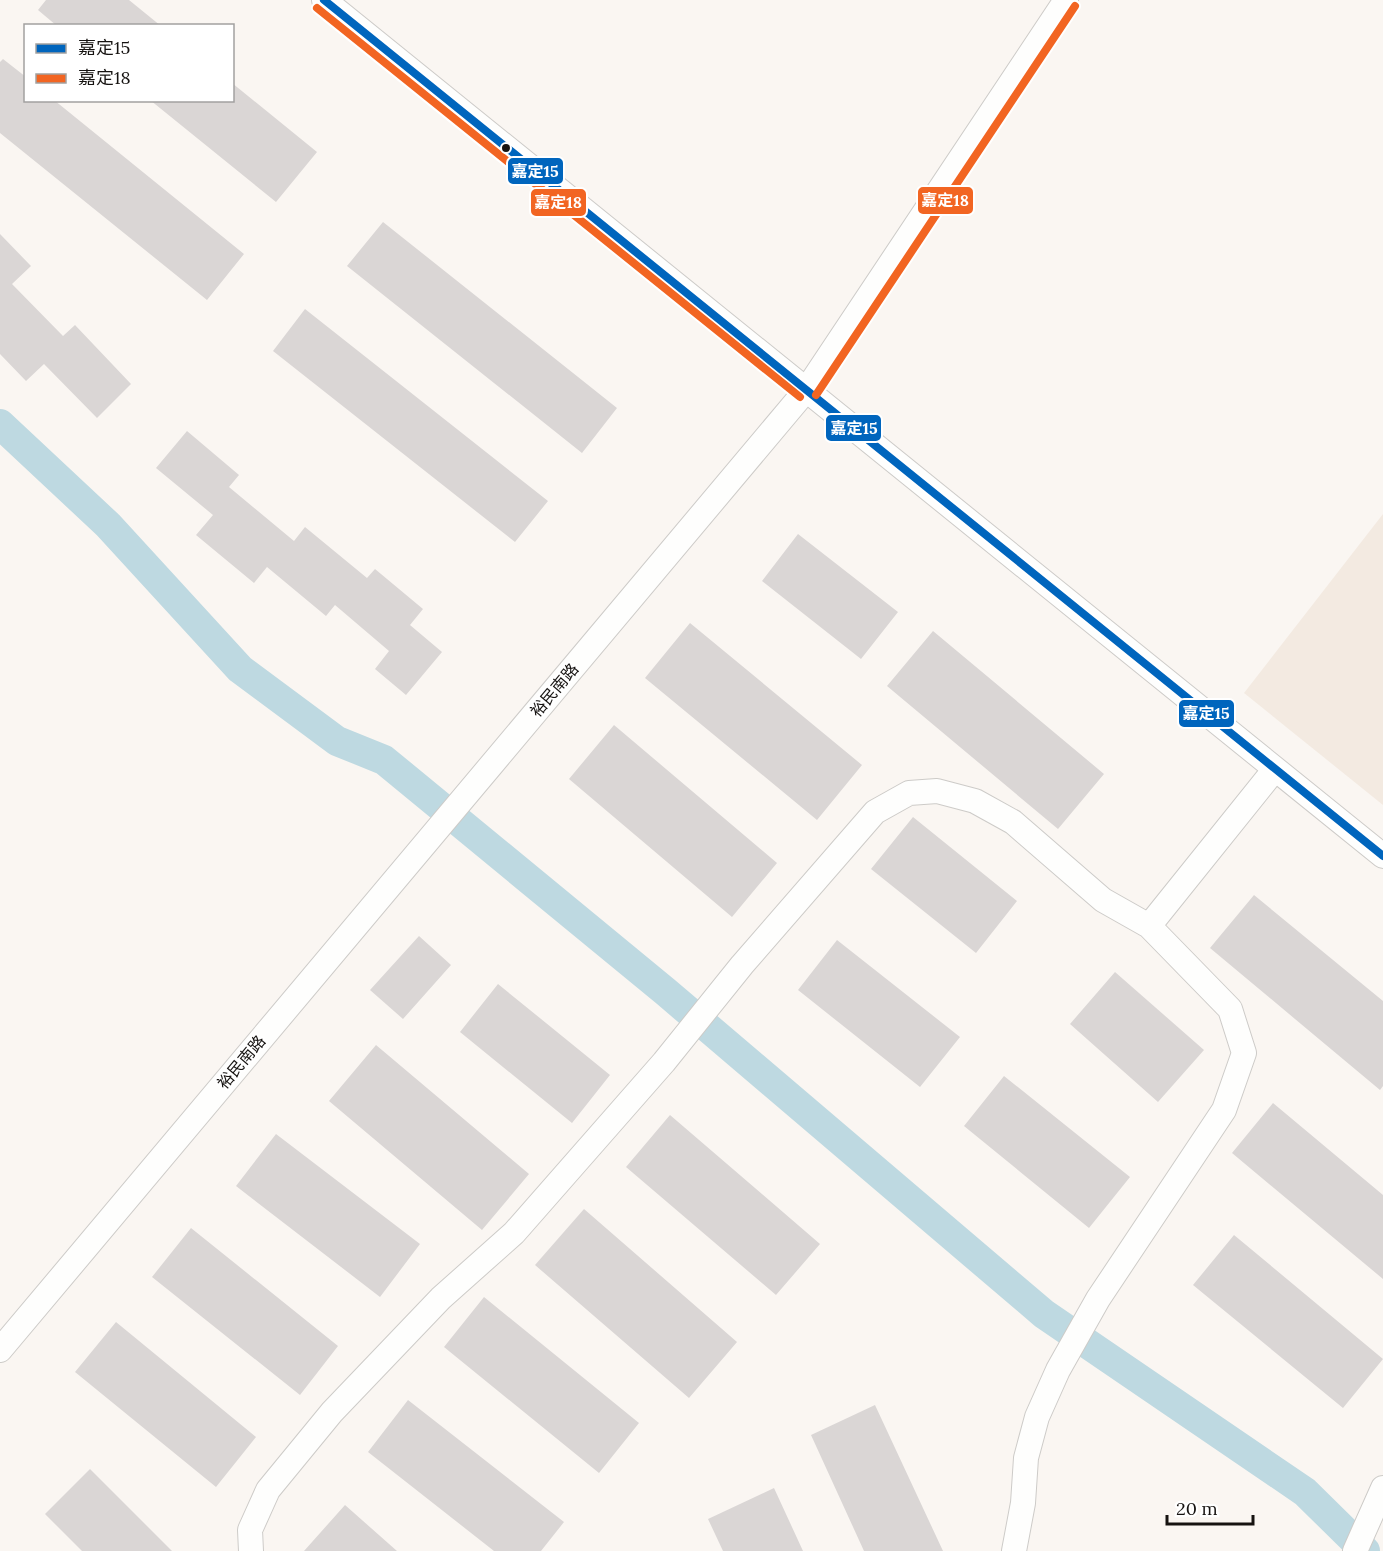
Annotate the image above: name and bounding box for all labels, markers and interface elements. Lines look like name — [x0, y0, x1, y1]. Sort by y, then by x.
legend — [24, 24, 234, 102]
text: 嘉定15 — [78, 36, 130, 59]
text: 嘉定18 — [78, 66, 131, 89]
unlabelled marker — [500, 142, 512, 154]
line badge: 嘉定15 — [507, 157, 564, 185]
text: 嘉定15 — [511, 161, 559, 181]
line badge: 嘉定18 — [917, 186, 974, 215]
line badge: 嘉定18 — [530, 188, 587, 217]
text: 嘉定18 — [921, 190, 969, 210]
text: 嘉定18 — [534, 192, 582, 212]
line badge: 嘉定15 — [825, 414, 882, 442]
text: 嘉定15 — [830, 418, 878, 438]
street label: 裕民南路 — [526, 659, 582, 721]
line badge: 嘉定15 — [1178, 699, 1235, 728]
text: 嘉定15 — [1182, 703, 1230, 723]
street label: 裕民南路 — [213, 1031, 269, 1093]
scale bar — [1167, 1488, 1252, 1526]
text: 20 m — [1176, 1497, 1218, 1520]

